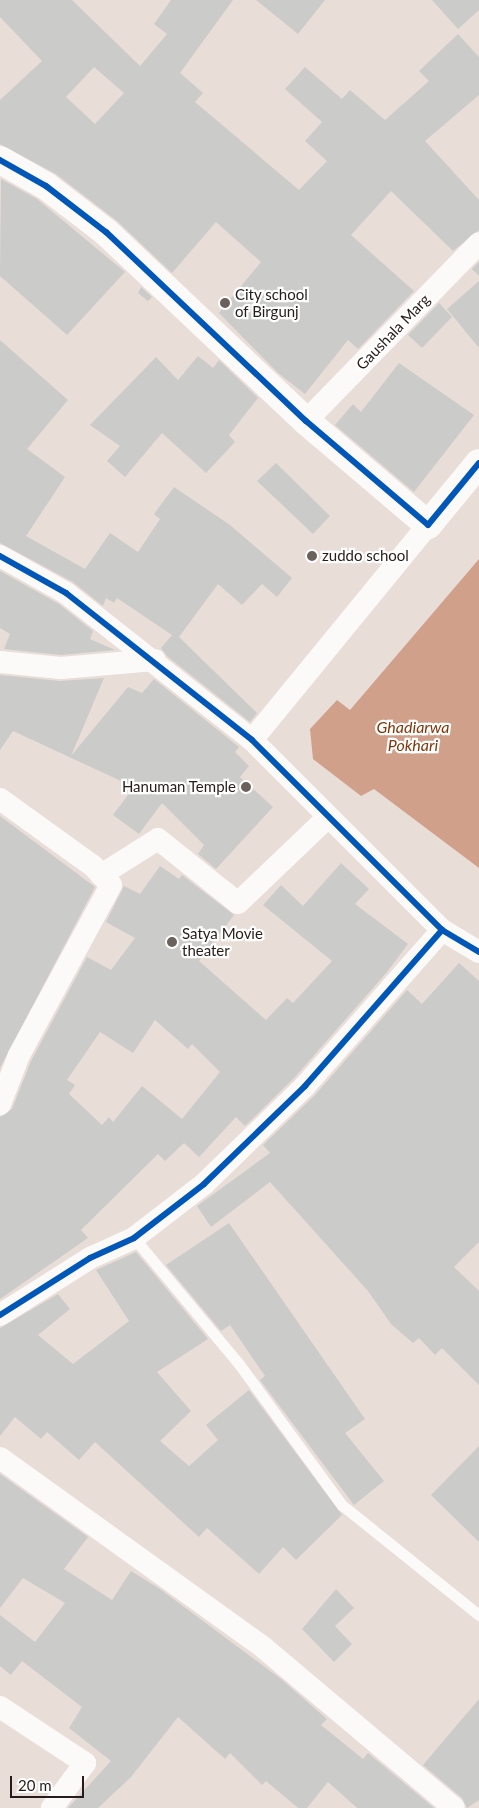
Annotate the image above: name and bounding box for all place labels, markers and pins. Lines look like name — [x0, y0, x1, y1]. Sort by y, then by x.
place label: City school of Birgunj — [235, 285, 308, 320]
marker: City school of Birgunj — [219, 297, 231, 309]
place label: zuddo school — [322, 547, 409, 565]
marker: zuddo school — [306, 550, 318, 562]
place label: Hanuman Temple — [121, 778, 236, 796]
marker: Hanuman Temple — [240, 781, 252, 793]
place label: Satya Movie theater — [182, 924, 263, 959]
marker: Satya Movie theater — [166, 936, 178, 948]

